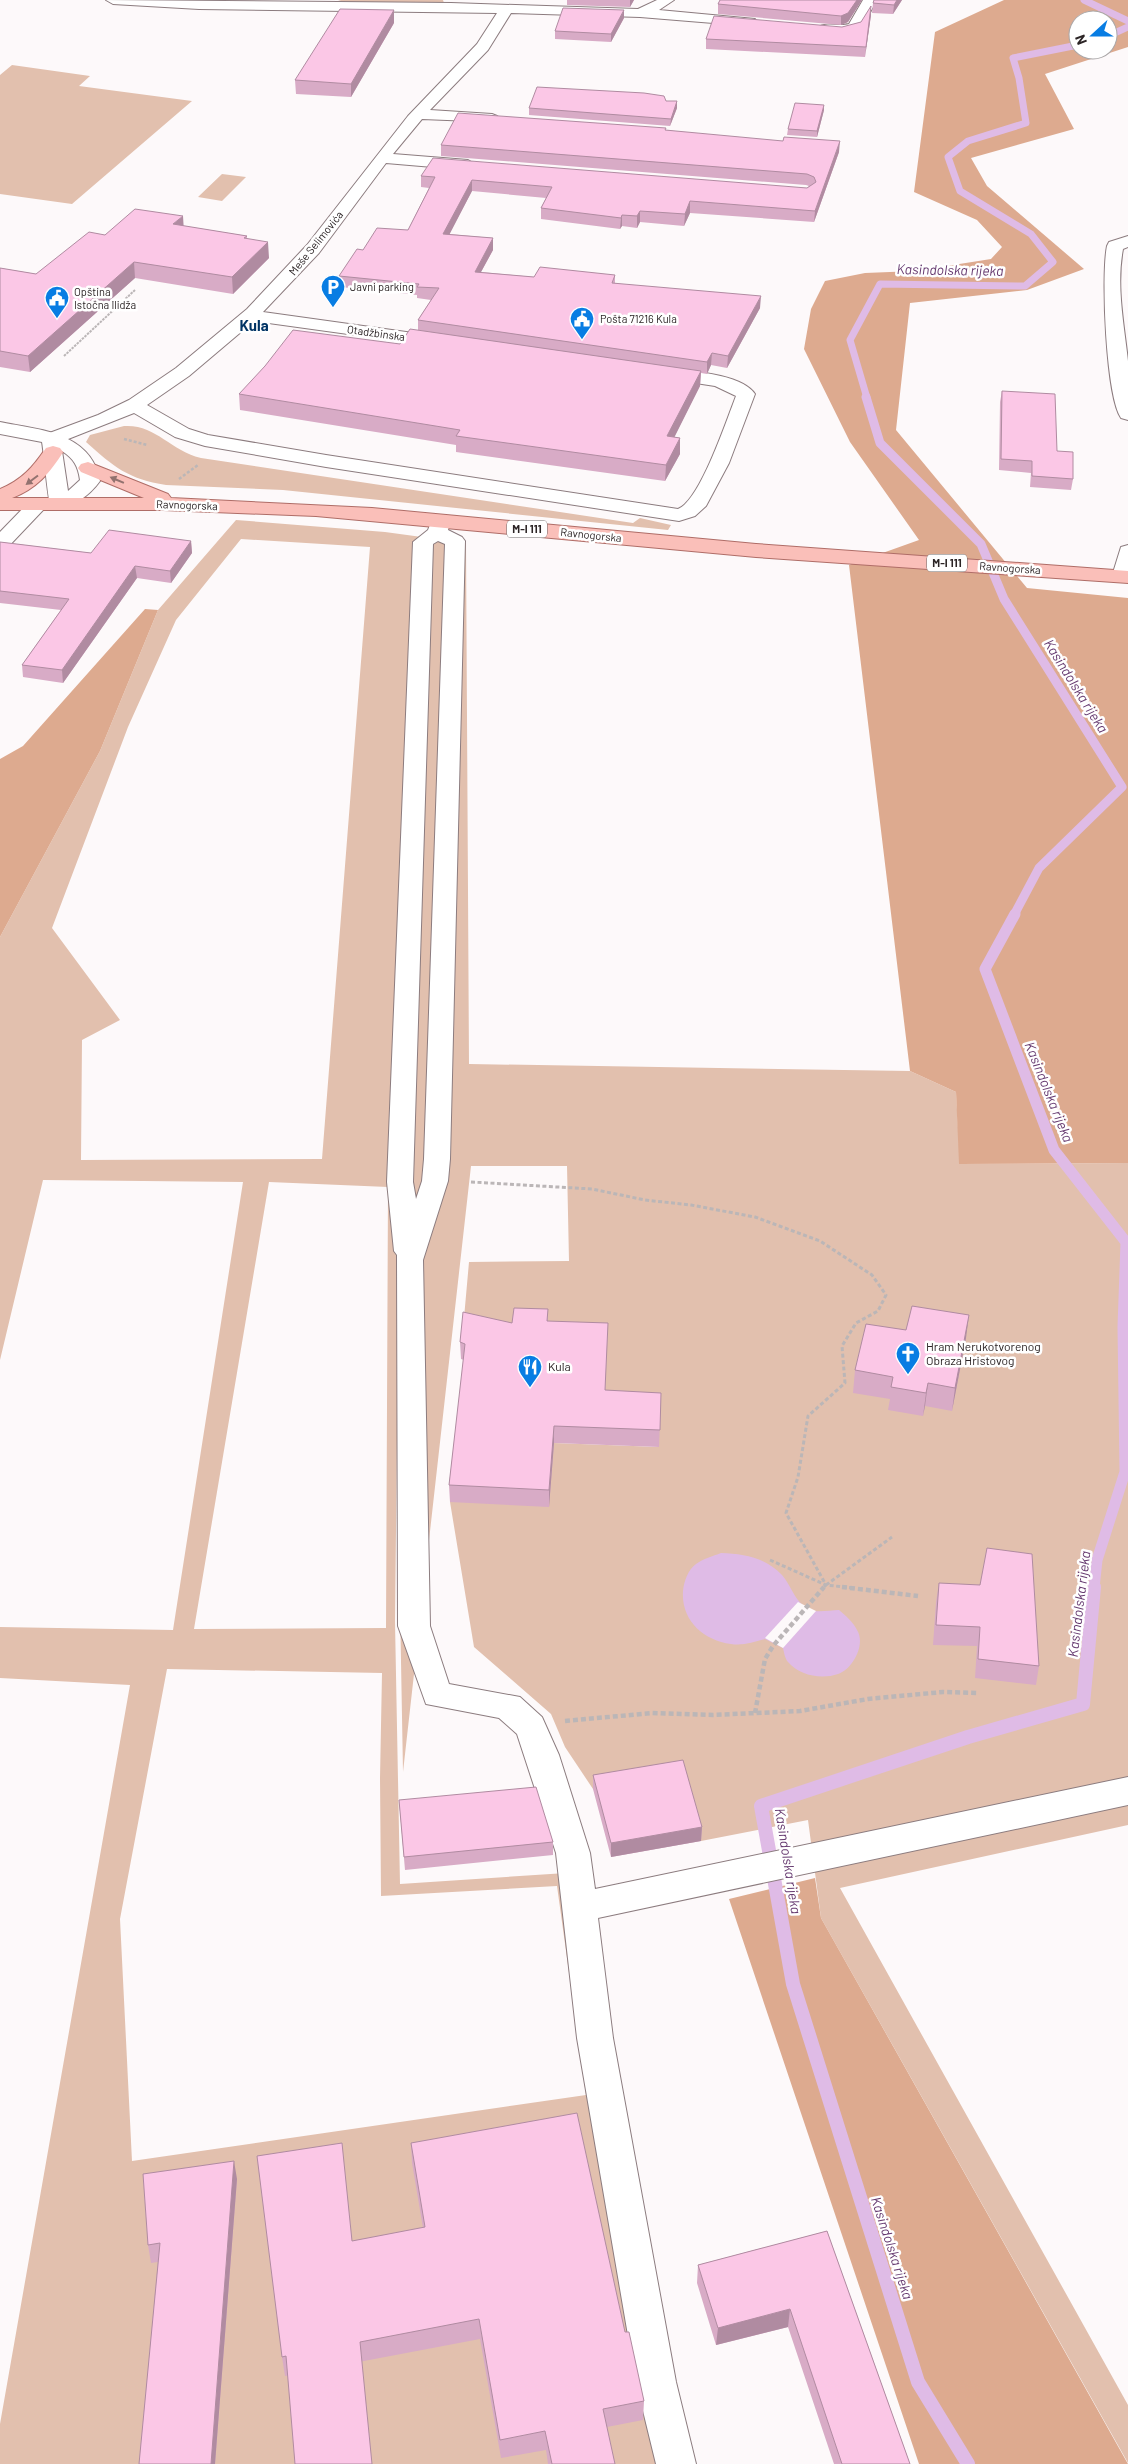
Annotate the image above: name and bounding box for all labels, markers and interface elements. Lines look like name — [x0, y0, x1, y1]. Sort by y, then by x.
north arrow — [1068, 10, 1118, 60]
text: N — [1071, 32, 1090, 47]
street label: Meše Selimovića — [286, 208, 345, 277]
water label: Kasindolska rijeka — [896, 260, 1004, 279]
parking icon: Javni parking — [320, 274, 346, 308]
place label: Javni parking — [350, 280, 414, 293]
public building icon: Opština Istočna Ilidža — [44, 285, 70, 319]
place label: Opština Istočna Ilidža — [74, 285, 136, 311]
public building icon: Pošta 71216 Kula — [569, 306, 595, 340]
place label: Pošta 71216 Kula — [600, 312, 677, 325]
district label: Kula — [239, 316, 269, 334]
street label: Otadžbinska — [346, 322, 406, 343]
one-way arrow — [26, 475, 39, 486]
one-way arrow — [110, 475, 124, 483]
street label: Ravnogorska — [156, 497, 218, 512]
road number: M-I 111 — [507, 520, 547, 538]
street label: Ravnogorska — [560, 525, 622, 544]
road number: M-I 111 — [927, 554, 967, 572]
street label: Ravnogorska — [979, 559, 1041, 576]
water label: Kasindolska rijeka — [1041, 636, 1112, 736]
water label: Kasindolska rijeka — [1022, 1039, 1077, 1145]
place label: Hram Nerukotvorenog Obraza Hristovog — [926, 1339, 1041, 1367]
church icon: Hram Nerukotvorenog Obraza Hristovog — [895, 1341, 921, 1375]
restaurant icon: Kula — [517, 1354, 543, 1388]
place label: Kula — [548, 1359, 571, 1373]
water label: Kasindolska rijeka — [1064, 1550, 1093, 1658]
water label: Kasindolska rijeka — [772, 1807, 805, 1915]
water label: Kasindolska rijeka — [868, 2194, 917, 2301]

